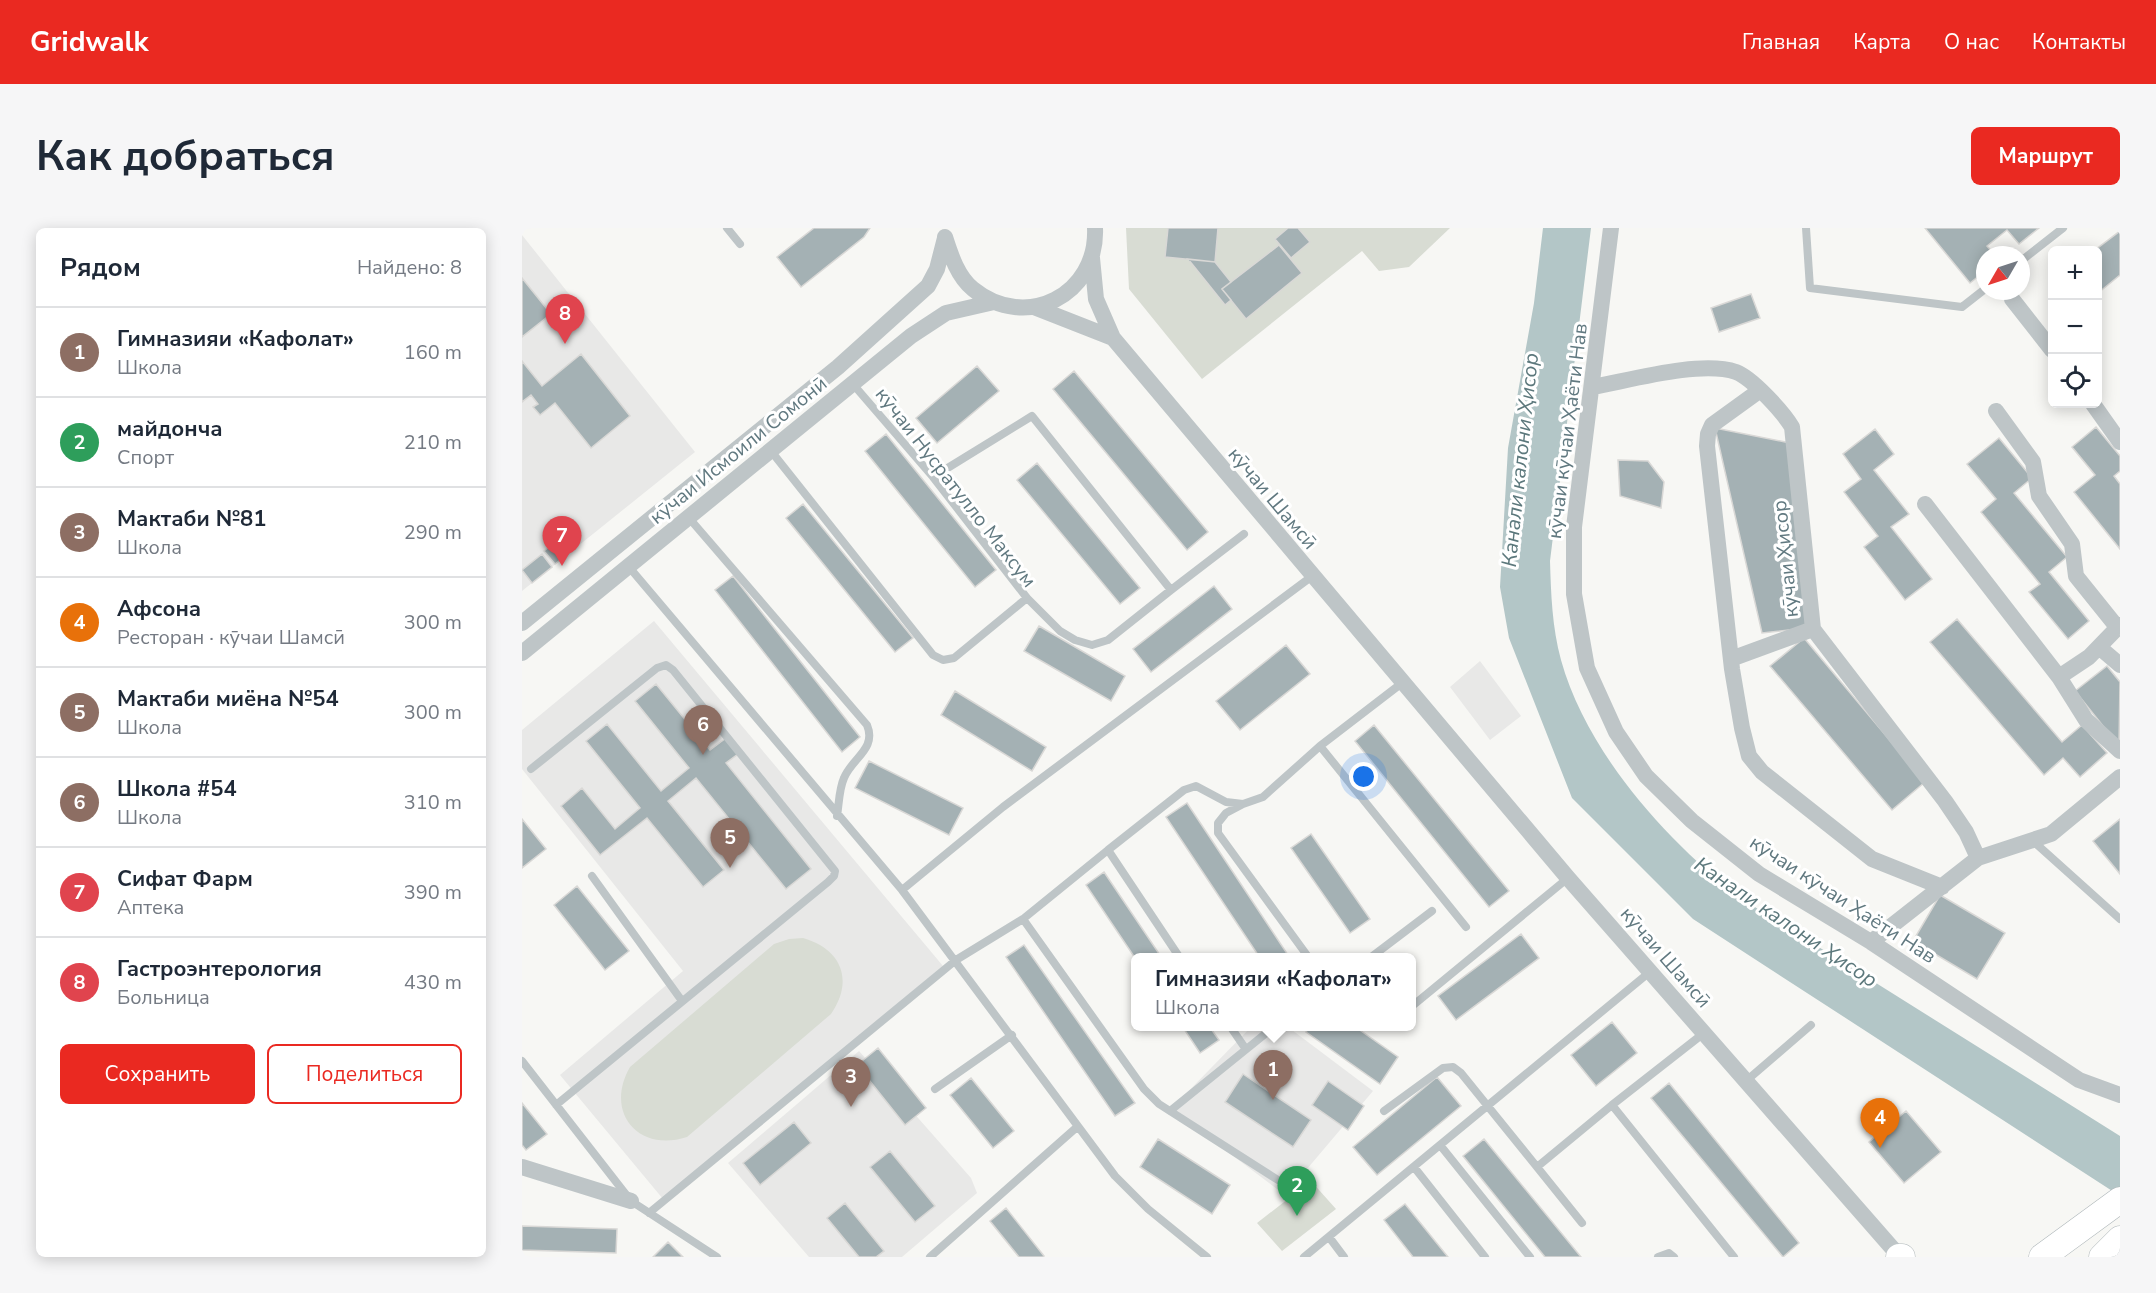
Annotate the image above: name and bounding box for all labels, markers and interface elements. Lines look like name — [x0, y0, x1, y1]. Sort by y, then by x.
text: Gridwalk — [30, 23, 148, 61]
text: Главная — [1742, 28, 1820, 56]
text: Карта — [1853, 28, 1911, 56]
text: О нас — [1944, 28, 1999, 56]
text: Контакты — [2032, 28, 2126, 56]
button: Маршрут — [1971, 127, 2120, 185]
text: Как добраться — [36, 128, 335, 185]
north arrow — [1976, 246, 2030, 300]
map controls — [2048, 246, 2102, 408]
button: + — [2048, 246, 2102, 300]
text: Рядом — [60, 250, 141, 285]
text: Найдено: 8 — [357, 254, 462, 281]
pin: 8 — [546, 294, 585, 344]
button: − — [2048, 300, 2102, 354]
street label: кӯчаи кӯчаи Ҳаёти Нав — [1541, 322, 1594, 540]
text: Гимназияи «Кафолат» — [117, 324, 354, 354]
text: 1 — [74, 339, 86, 366]
text: 160 m — [404, 339, 462, 366]
water label: Канали калони Ҳисор — [1495, 352, 1545, 568]
text: Школа — [117, 354, 182, 381]
button: locate — [2048, 354, 2102, 408]
street label: кӯчаи Исмоили Сомонӣ — [644, 370, 833, 530]
street label: кӯчаи Нусратулло Максум — [869, 382, 1042, 593]
text: майдонча — [117, 414, 223, 444]
text: 2 — [74, 429, 86, 456]
text: 210 m — [404, 429, 462, 456]
street label: кӯчаи Шамсӣ — [1222, 441, 1323, 555]
text: Спорт — [117, 444, 174, 471]
street label: кӯчаи Ҳисор — [1766, 499, 1805, 619]
text: Мактаби №81 — [117, 504, 266, 534]
pin: 7 — [542, 516, 582, 566]
text: 3 — [74, 519, 86, 546]
text: 290 m — [404, 519, 462, 546]
text: Школа — [117, 534, 182, 561]
text: Афсона — [117, 594, 201, 624]
text: 4 — [74, 609, 86, 636]
text: 300 m — [404, 609, 462, 636]
text: Ресторан · кӯчаи Шамсӣ — [117, 624, 345, 651]
text: Мактаби миёна №54 — [117, 684, 339, 714]
text: 5 — [74, 699, 86, 726]
text: 300 m — [404, 699, 462, 726]
pin: 6 — [684, 706, 723, 755]
text: Школа — [117, 714, 182, 741]
your location — [1349, 762, 1378, 791]
text: Школа #54 — [117, 774, 237, 804]
text: 6 — [74, 789, 86, 816]
text: 310 m — [404, 789, 462, 816]
text: Школа — [117, 804, 182, 831]
pin: 5 — [710, 818, 750, 868]
street label: кӯчаи кӯчаи Ҳаёти Нав — [1744, 829, 1941, 970]
water label: Канали калони Ҳисор — [1689, 850, 1883, 994]
text: Сифат Фарм — [117, 864, 253, 894]
text: 7 — [74, 879, 86, 906]
text: 390 m — [404, 879, 462, 906]
text: Аптека — [117, 894, 184, 921]
street label: кӯчаи Шамсӣ — [1614, 901, 1717, 1014]
popup — [1131, 953, 1416, 1031]
text: Гастроэнтерология — [117, 954, 322, 984]
text: Гимназияи «Кафолат» — [1155, 964, 1392, 994]
text: 8 — [74, 969, 86, 996]
text: 430 m — [404, 969, 462, 996]
text: Больница — [117, 984, 210, 1011]
text: Школа — [1155, 994, 1220, 1021]
button: Сохранить — [60, 1044, 255, 1104]
button: Поделиться — [267, 1044, 462, 1104]
pin: 1 — [1254, 1050, 1293, 1100]
pin: 3 — [832, 1058, 870, 1107]
pin: 4 — [1860, 1098, 1900, 1148]
pin: 2 — [1278, 1166, 1316, 1216]

